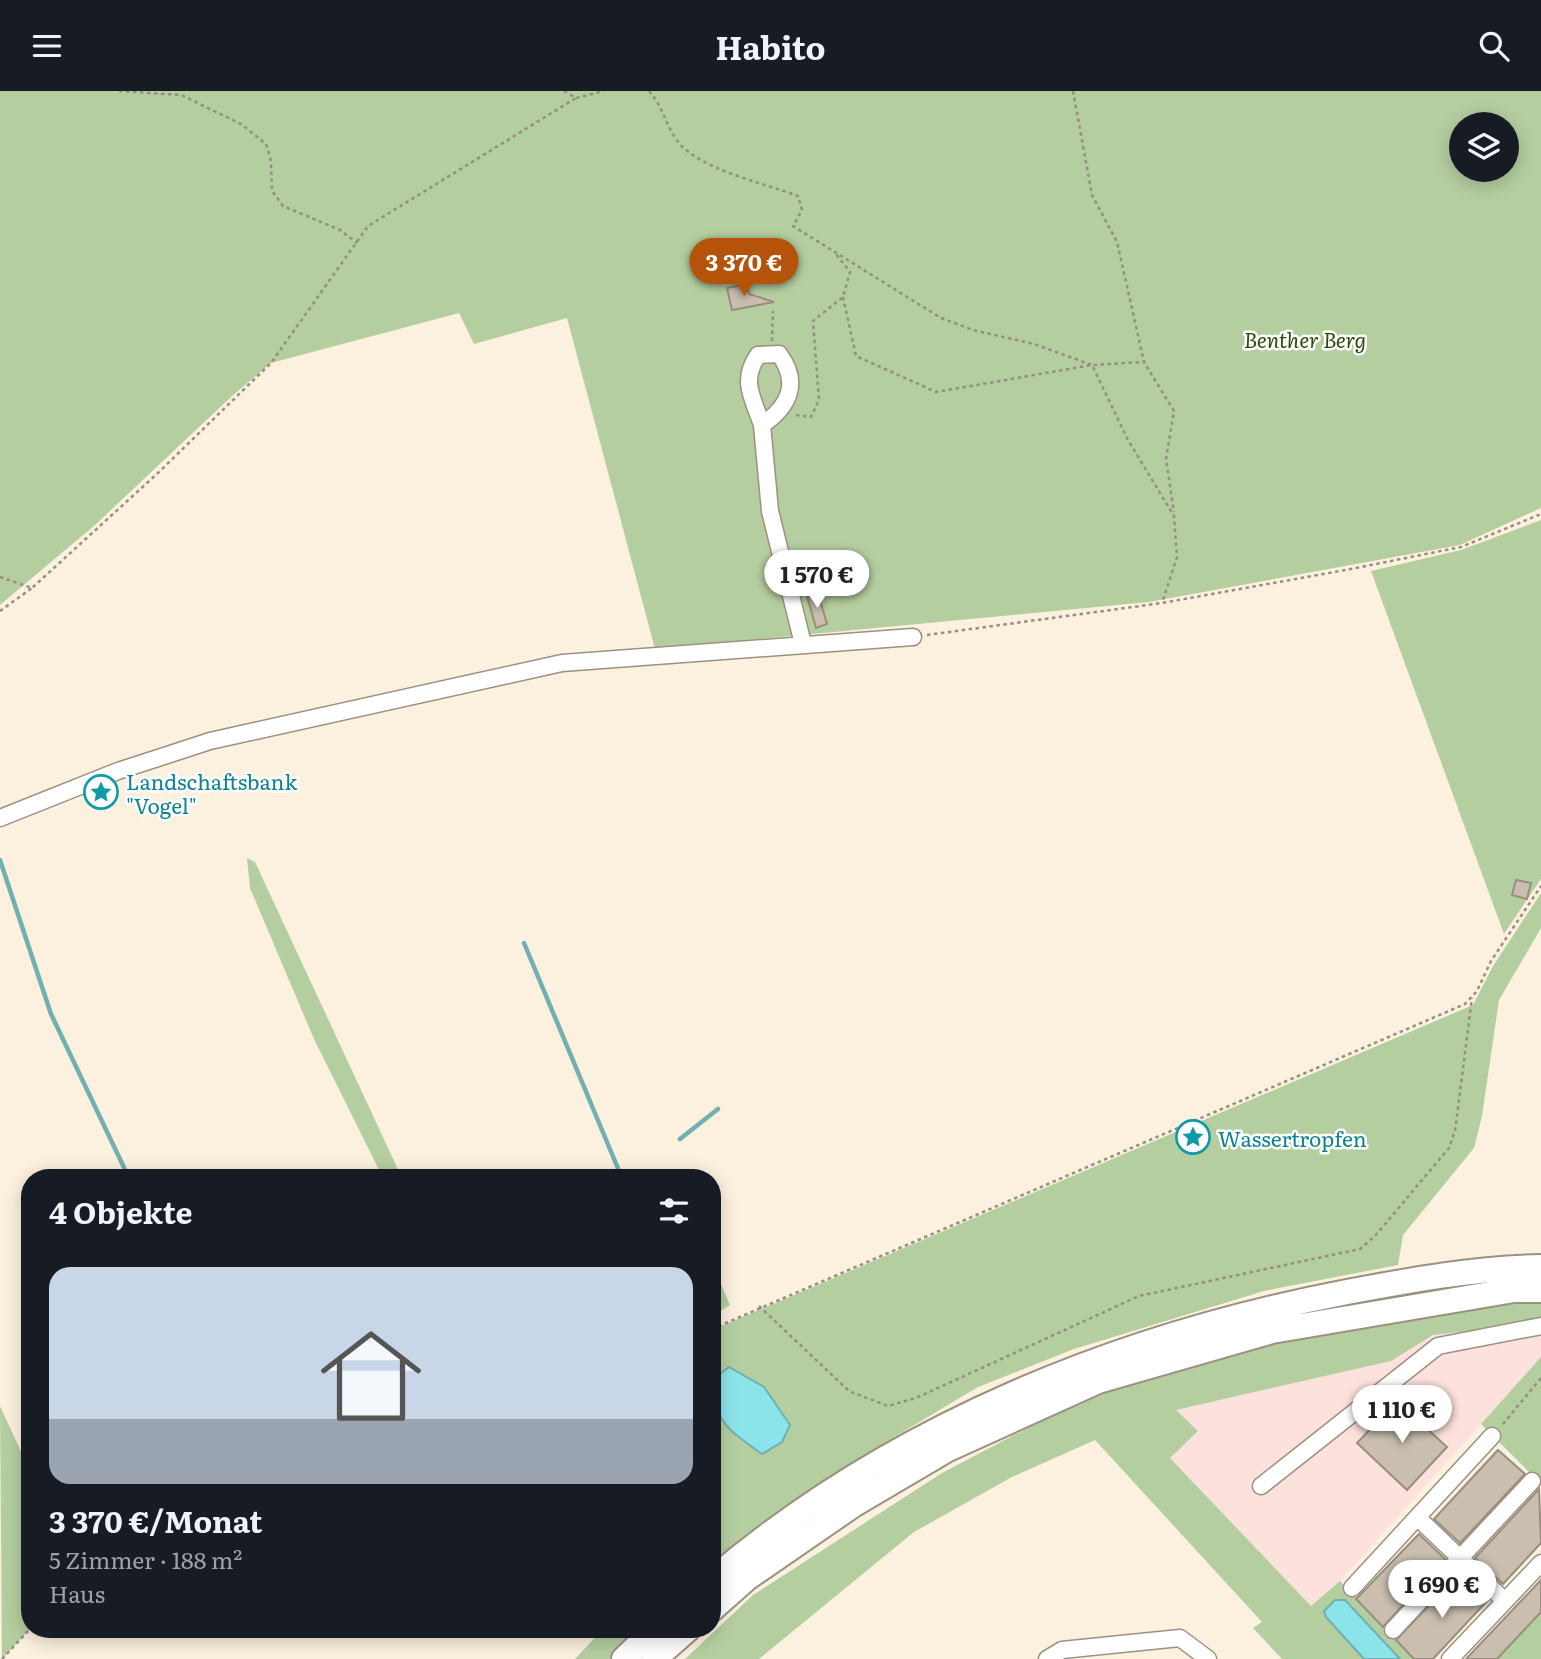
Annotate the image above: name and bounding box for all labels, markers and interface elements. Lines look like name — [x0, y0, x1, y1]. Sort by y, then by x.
text: Habito — [715, 22, 826, 70]
icon: menu — [28, 27, 66, 65]
icon: search — [1475, 27, 1513, 65]
map controls — [1449, 112, 1519, 182]
button: layers — [1449, 112, 1519, 182]
pin: 3 370 € — [679, 239, 809, 298]
text: 3 370 € — [705, 244, 783, 278]
park label: Benther Berg — [1244, 323, 1366, 354]
pin: 1 570 € — [752, 551, 882, 610]
text: 1 570 € — [780, 556, 854, 590]
place label: Landschaftsbank "Vogel" — [126, 765, 297, 820]
place icon: Landschaftsbank "Vogel" — [82, 773, 120, 811]
place icon: Wassertropfen — [1174, 1118, 1212, 1156]
place label: Wassertropfen — [1218, 1122, 1367, 1153]
text: 4 Objekte — [49, 1189, 193, 1233]
icon: filters — [655, 1192, 693, 1230]
icon: home — [308, 1313, 434, 1439]
pin: 1 110 € — [1337, 1385, 1467, 1445]
text: 1 110 € — [1368, 1391, 1436, 1425]
text: 3 370 €/Monat — [49, 1498, 263, 1542]
text: 5 Zimmer · 188 m² — [49, 1542, 243, 1576]
pin: 1 690 € — [1377, 1561, 1507, 1620]
text: 1 690 € — [1404, 1566, 1480, 1600]
text: Haus — [49, 1576, 105, 1610]

